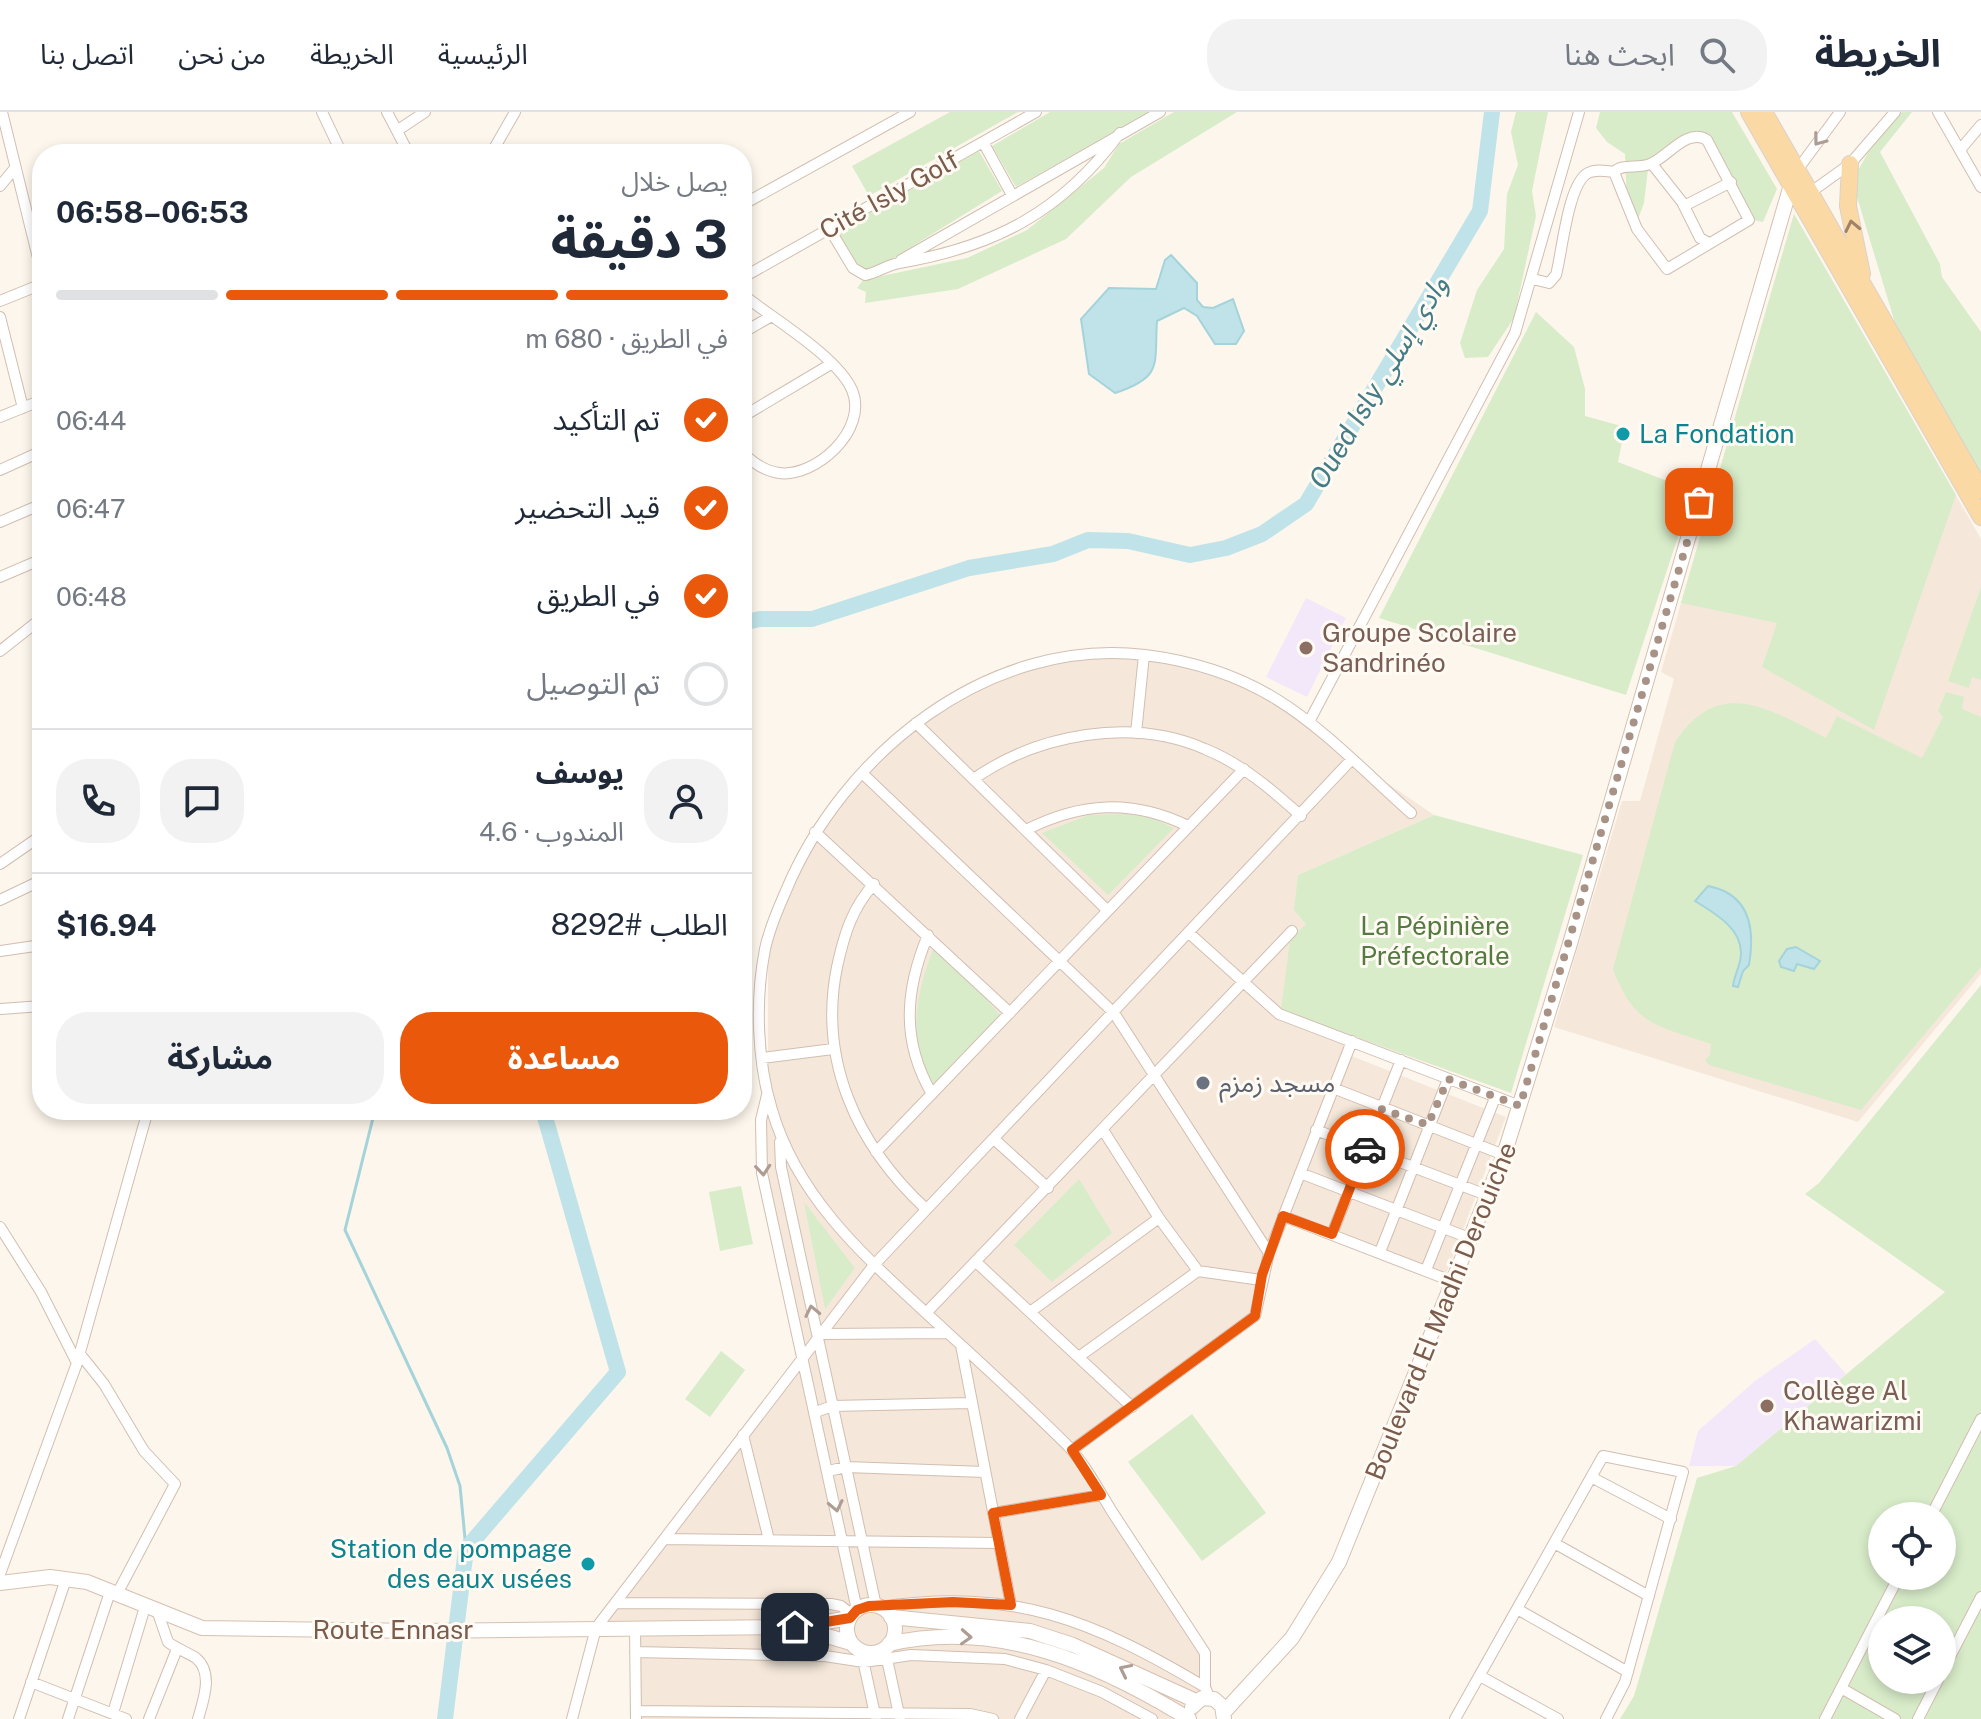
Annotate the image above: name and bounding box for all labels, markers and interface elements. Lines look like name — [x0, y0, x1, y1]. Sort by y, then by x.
search box — [1207, 19, 1767, 91]
text: الخريطة — [1815, 31, 1941, 76]
icon: search — [1695, 33, 1739, 77]
text: ابحث هنا — [1564, 36, 1675, 72]
text: اتصل بنا — [40, 37, 134, 70]
text: من نحن — [178, 37, 266, 70]
text: الخريطة — [310, 37, 394, 70]
text: الرئيسية — [438, 37, 528, 70]
one-way arrow — [1814, 131, 1828, 146]
street label: Cité Isly Golf — [814, 144, 964, 246]
text: يصل خلال — [621, 166, 728, 197]
text: 06:53–06:58 — [56, 194, 249, 230]
text: 3 دقيقة — [551, 209, 728, 270]
one-way arrow — [1844, 220, 1861, 233]
water label: Oued Isly وادي إسلي — [1301, 269, 1460, 497]
text: في الطريق · 680 m — [525, 323, 728, 354]
icon: check — [684, 398, 728, 442]
text: تم التأكيد — [553, 401, 660, 437]
text: 06:44 — [56, 405, 126, 436]
place label: La Fondation — [1639, 418, 1795, 449]
marker: La Fondation — [1614, 425, 1632, 443]
pin — [1665, 468, 1733, 536]
icon: bag — [1677, 480, 1721, 524]
icon: check — [684, 486, 728, 530]
text: قيد التحضير — [515, 489, 660, 525]
text: 06:47 — [56, 493, 126, 524]
icon: check — [684, 574, 728, 618]
text: في الطريق — [537, 577, 660, 613]
text: 06:48 — [56, 581, 127, 612]
place label: Groupe Scolaire Sandrinéo — [1322, 617, 1517, 678]
marker: Groupe Scolaire Sandrinéo — [1297, 639, 1315, 657]
text: تم التوصيل — [526, 665, 660, 701]
text: يوسف — [536, 754, 624, 790]
button: phone — [56, 759, 140, 843]
button: chat — [160, 759, 244, 843]
button: person — [644, 759, 728, 843]
text: المندوب · 4.6 — [479, 816, 624, 847]
text: الطلب #8292 — [551, 906, 728, 942]
text: $16.94 — [56, 907, 157, 943]
park label: La Pépinière Préfectorale — [1360, 910, 1510, 971]
button: مشاركة — [56, 1012, 384, 1104]
button: مساعدة — [400, 1012, 728, 1104]
place label: مسجد زمزم — [1219, 1067, 1335, 1103]
marker: مسجد زمزم — [1194, 1074, 1212, 1092]
courier — [1325, 1109, 1405, 1189]
icon: car — [1343, 1127, 1387, 1171]
street label: Boulevard El Madhi Derouiche — [1358, 1137, 1523, 1484]
one-way arrow — [754, 1164, 771, 1177]
one-way arrow — [804, 1305, 821, 1318]
place label: Collège Al Khawarizmi — [1783, 1375, 1922, 1436]
marker: Collège Al Khawarizmi — [1758, 1397, 1776, 1415]
one-way arrow — [827, 1499, 844, 1513]
map controls — [1868, 1502, 1956, 1694]
button: locate — [1868, 1502, 1956, 1590]
place label: Station de pompage des eaux usées — [330, 1533, 572, 1594]
marker: Station de pompage des eaux usées — [579, 1555, 597, 1573]
pin — [761, 1593, 829, 1661]
icon: home — [773, 1605, 817, 1649]
button: layers — [1868, 1606, 1956, 1694]
street label: Route Ennasr — [313, 1614, 473, 1645]
one-way arrow — [960, 1628, 973, 1645]
one-way arrow — [1119, 1664, 1133, 1680]

